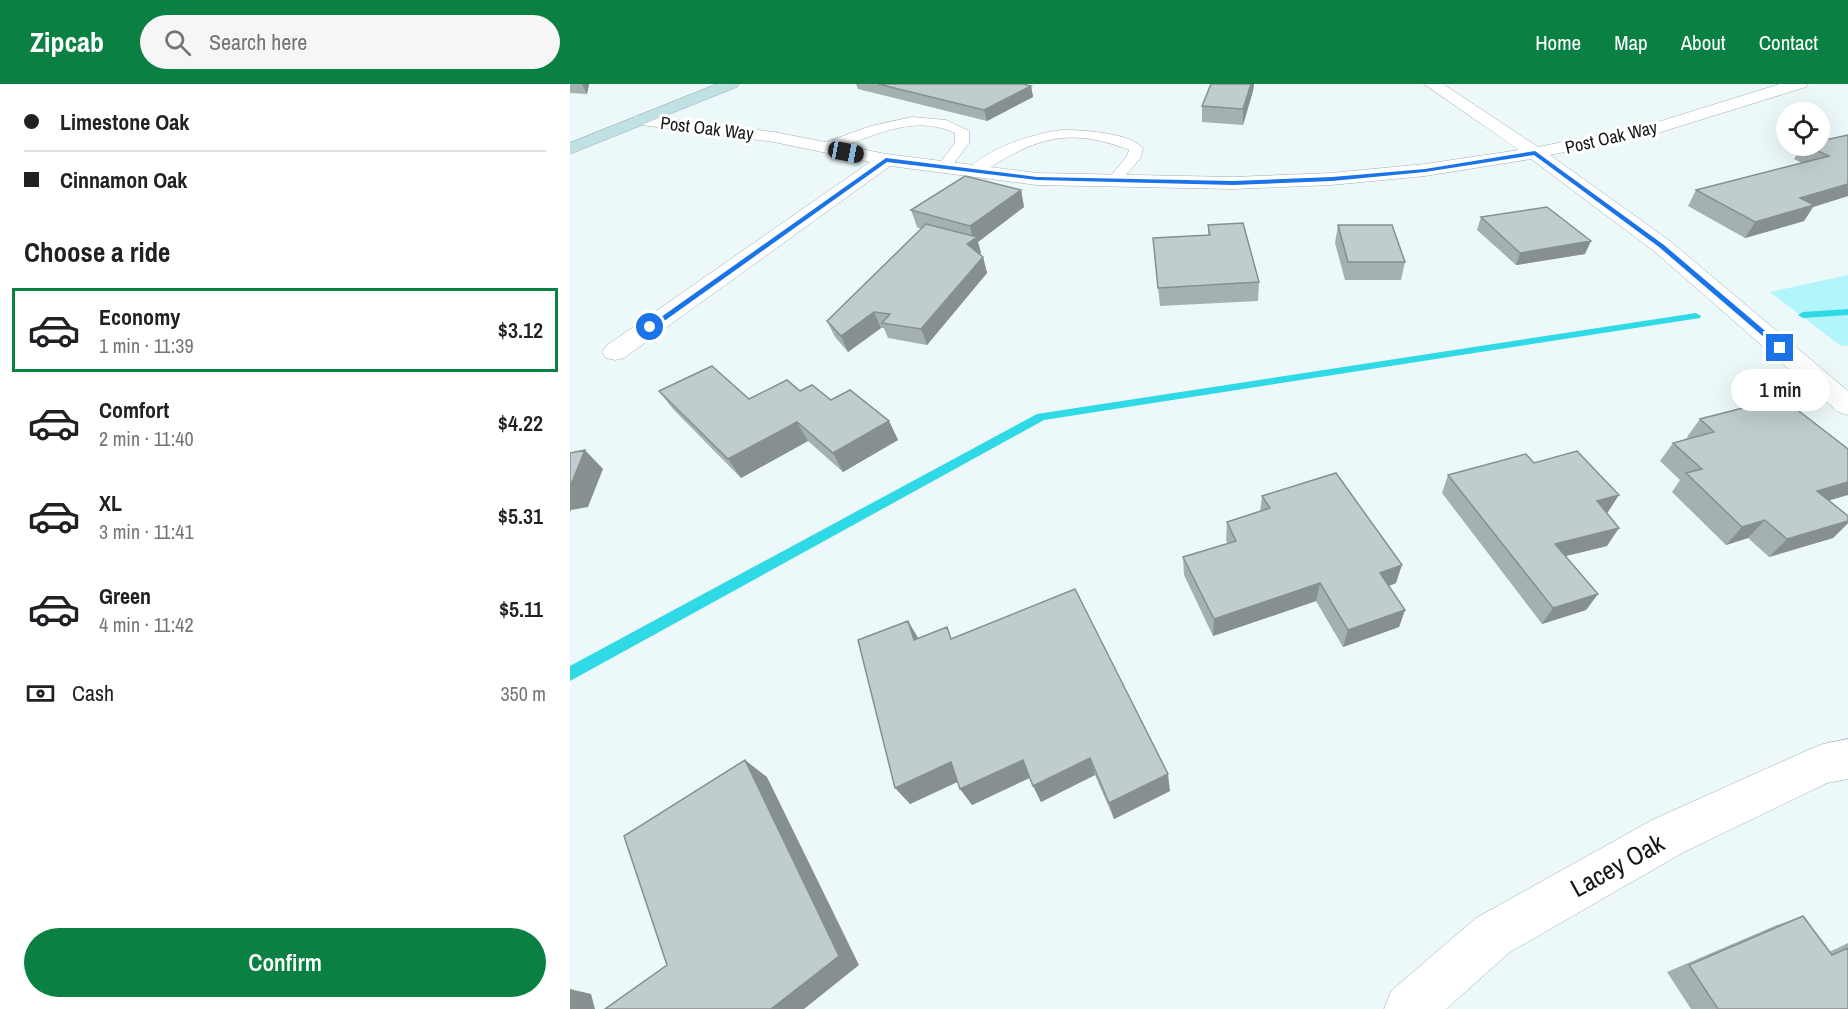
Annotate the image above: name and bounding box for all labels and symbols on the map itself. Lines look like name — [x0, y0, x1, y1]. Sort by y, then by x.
street label: Post Oak Way — [659, 110, 756, 146]
street label: Post Oak Way — [1562, 114, 1660, 160]
car — [827, 140, 865, 164]
route start — [636, 313, 663, 340]
route end — [1766, 334, 1793, 361]
callout: 1 min — [1730, 369, 1830, 411]
street label: Lacey Oak — [1564, 825, 1670, 905]

